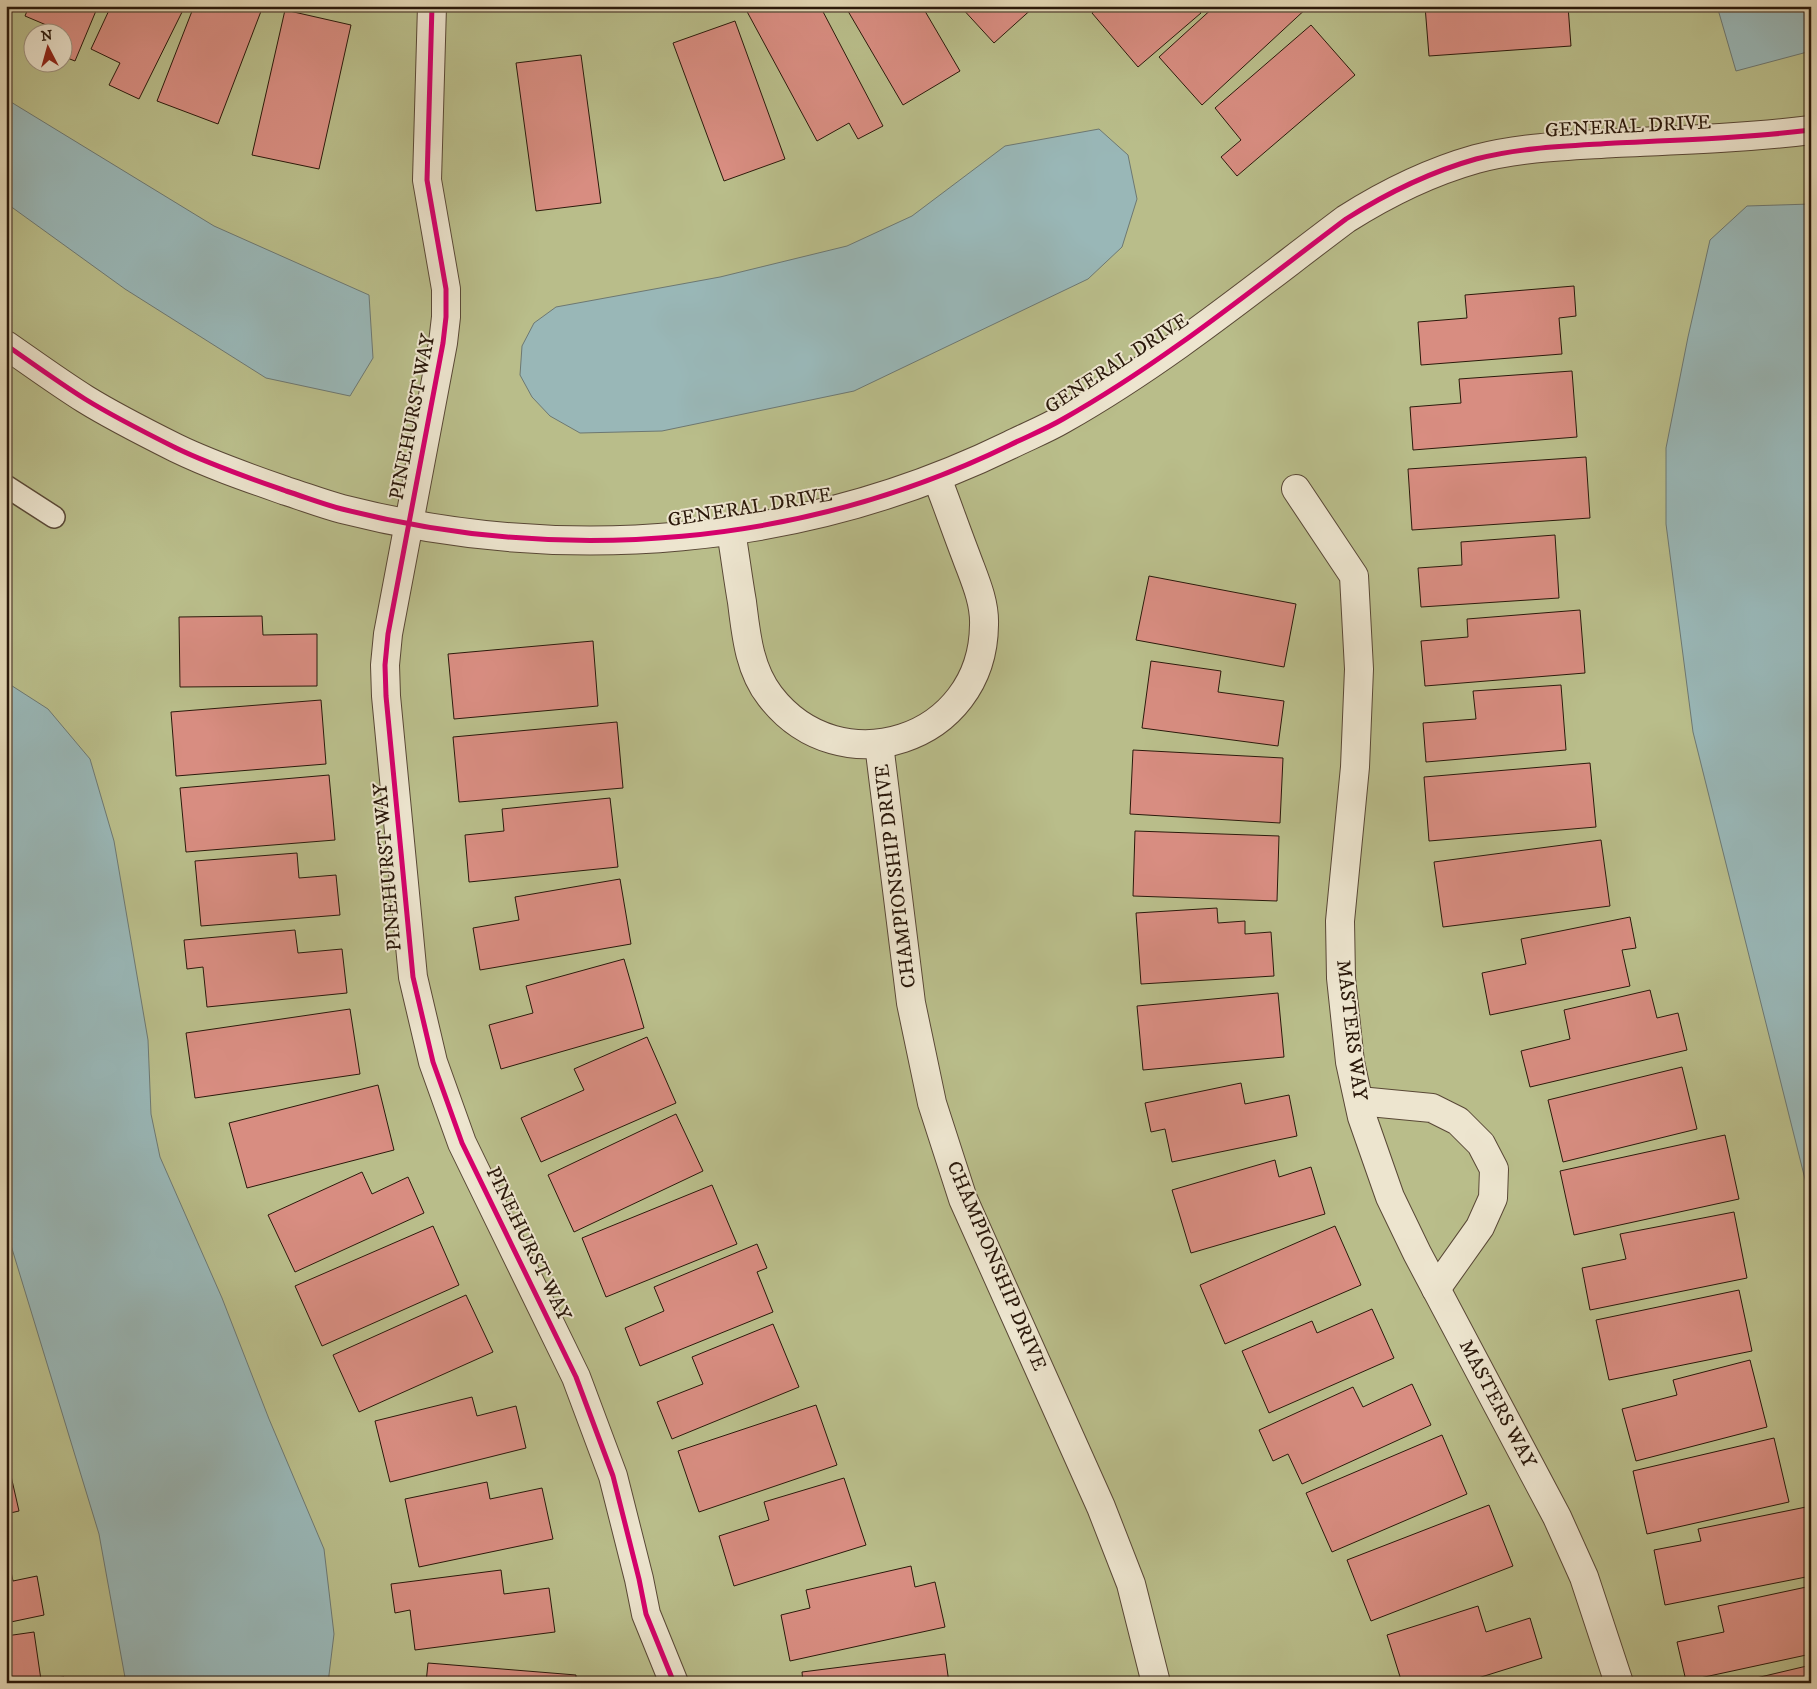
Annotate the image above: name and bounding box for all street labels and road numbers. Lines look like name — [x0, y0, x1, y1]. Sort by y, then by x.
street label: GENERAL DRIVE — [1544, 110, 1712, 144]
street label: GENERAL DRIVE — [1040, 308, 1194, 420]
street label: PINEHURST WAY — [385, 331, 441, 502]
street label: GENERAL DRIVE — [666, 483, 834, 533]
street label: CHAMPIONSHIP DRIVE — [870, 763, 922, 989]
street label: PINEHURST WAY — [368, 782, 408, 952]
street label: MASTERS WAY — [1330, 958, 1372, 1102]
street label: CHAMPIONSHIP DRIVE — [940, 1157, 1052, 1375]
street label: PINEHURST WAY — [480, 1163, 576, 1326]
street label: MASTERS WAY — [1453, 1336, 1541, 1473]

